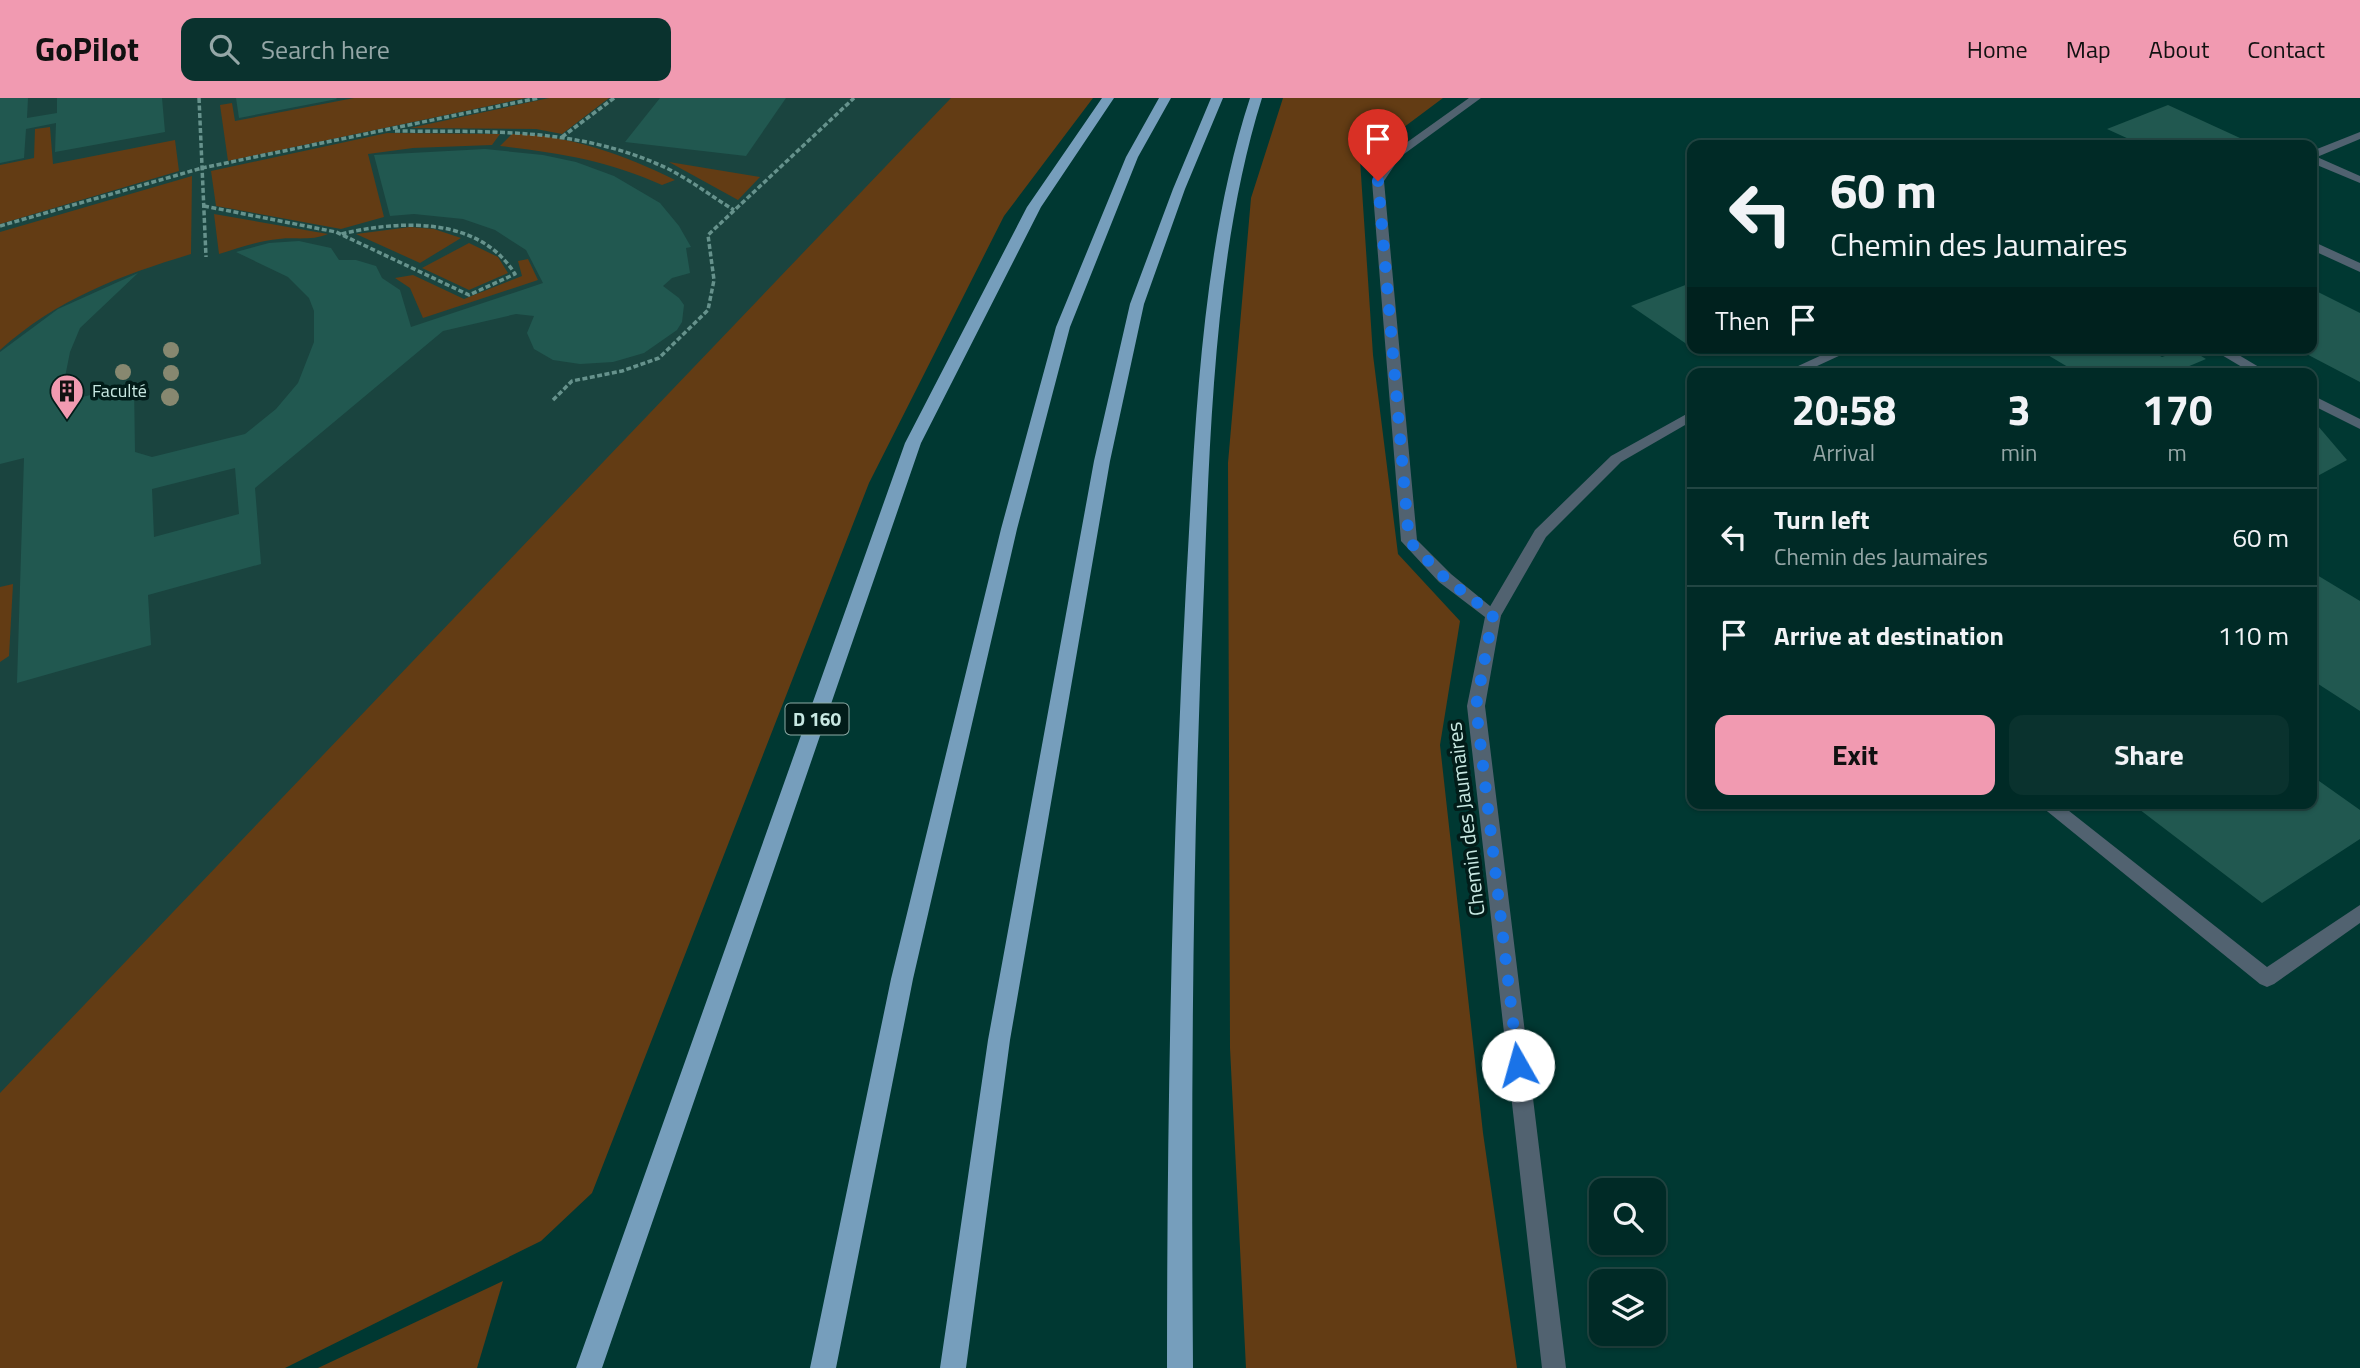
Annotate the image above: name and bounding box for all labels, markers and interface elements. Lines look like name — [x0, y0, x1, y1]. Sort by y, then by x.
search box — [181, 18, 671, 81]
text: GoPilot — [35, 24, 139, 74]
icon: search — [205, 30, 243, 68]
text: Search here — [261, 30, 390, 69]
text: Home — [1967, 31, 2028, 67]
text: Map — [2066, 31, 2111, 67]
text: About — [2149, 31, 2209, 67]
text: Contact — [2247, 31, 2325, 67]
pin — [1348, 109, 1408, 181]
icon: arrive — [1359, 120, 1397, 158]
text: 60 m — [1830, 152, 1937, 227]
icon: left — [1715, 168, 1806, 259]
text: Chemin des Jaumaires — [1830, 220, 2128, 268]
text: Then — [1715, 301, 1770, 340]
icon: arrive — [1784, 301, 1822, 339]
building icon: Faculté — [48, 372, 86, 421]
place label: Faculté — [92, 377, 147, 404]
text: 20:58 — [1791, 377, 1896, 441]
text: 3 — [2007, 377, 2031, 441]
text: 170 — [2142, 377, 2212, 441]
text: Arrival — [1813, 435, 1875, 470]
text: min — [2001, 435, 2037, 470]
text: m — [2168, 435, 2187, 470]
text: Turn left — [1774, 500, 1869, 539]
icon: left — [1715, 518, 1753, 556]
text: 60 m — [2232, 518, 2289, 557]
text: Chemin des Jaumaires — [1774, 539, 1988, 574]
icon: arrive — [1715, 616, 1753, 654]
text: Arrive at destination — [1774, 616, 2004, 655]
text: 110 m — [2218, 616, 2289, 655]
road number: D 160 — [786, 704, 848, 734]
button: Exit — [1715, 715, 1995, 795]
button: Share — [2009, 715, 2289, 795]
street label: Chemin des Jaumaires — [1437, 720, 1493, 918]
position arrow — [1481, 1028, 1555, 1102]
map controls — [1589, 1178, 1666, 1346]
button: search — [1589, 1178, 1666, 1255]
button: layers — [1589, 1269, 1666, 1346]

